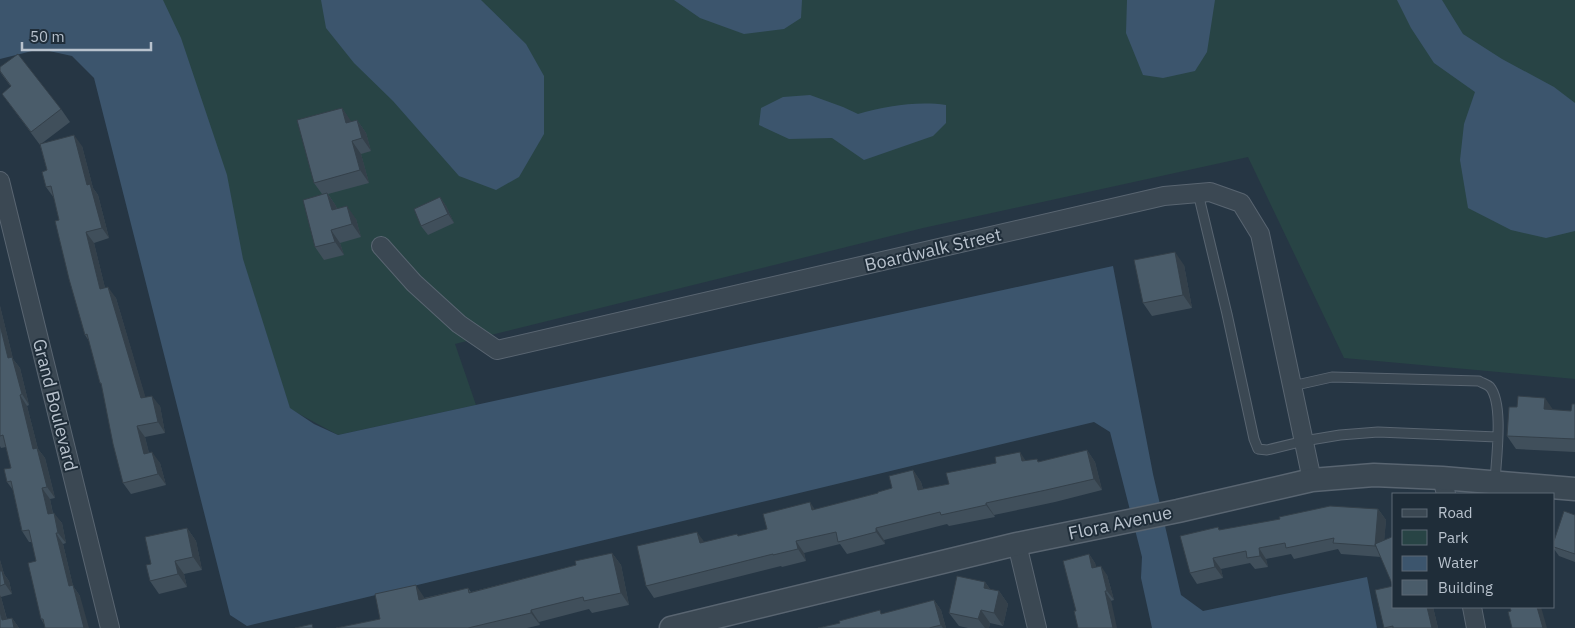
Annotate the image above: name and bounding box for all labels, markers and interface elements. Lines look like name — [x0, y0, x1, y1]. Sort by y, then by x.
scale bar — [22, 20, 151, 52]
text: 50 m — [30, 27, 65, 46]
street label: Boardwalk Street — [862, 223, 1004, 276]
street label: Grand Boulevard — [28, 336, 83, 473]
legend — [1392, 493, 1555, 608]
street label: Flora Avenue — [1066, 500, 1174, 545]
text: Road — [1438, 503, 1473, 522]
text: Park — [1438, 528, 1468, 547]
text: Water — [1438, 553, 1479, 572]
text: Building — [1438, 578, 1493, 597]

